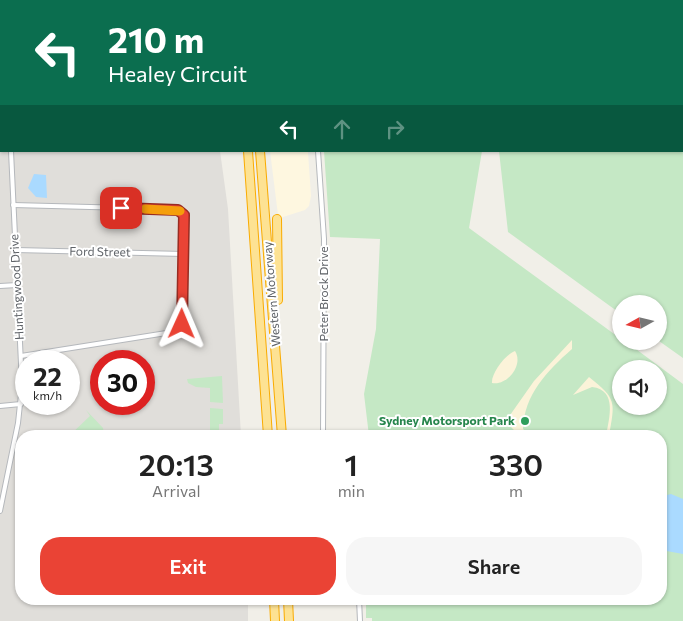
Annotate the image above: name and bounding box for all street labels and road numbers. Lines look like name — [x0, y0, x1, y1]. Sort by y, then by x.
street label: Huntingwood Drive — [6, 234, 26, 340]
street label: Western Motorway — [259, 241, 283, 347]
street label: Ford Street — [69, 243, 131, 259]
street label: Peter Brock Drive — [316, 246, 330, 342]

